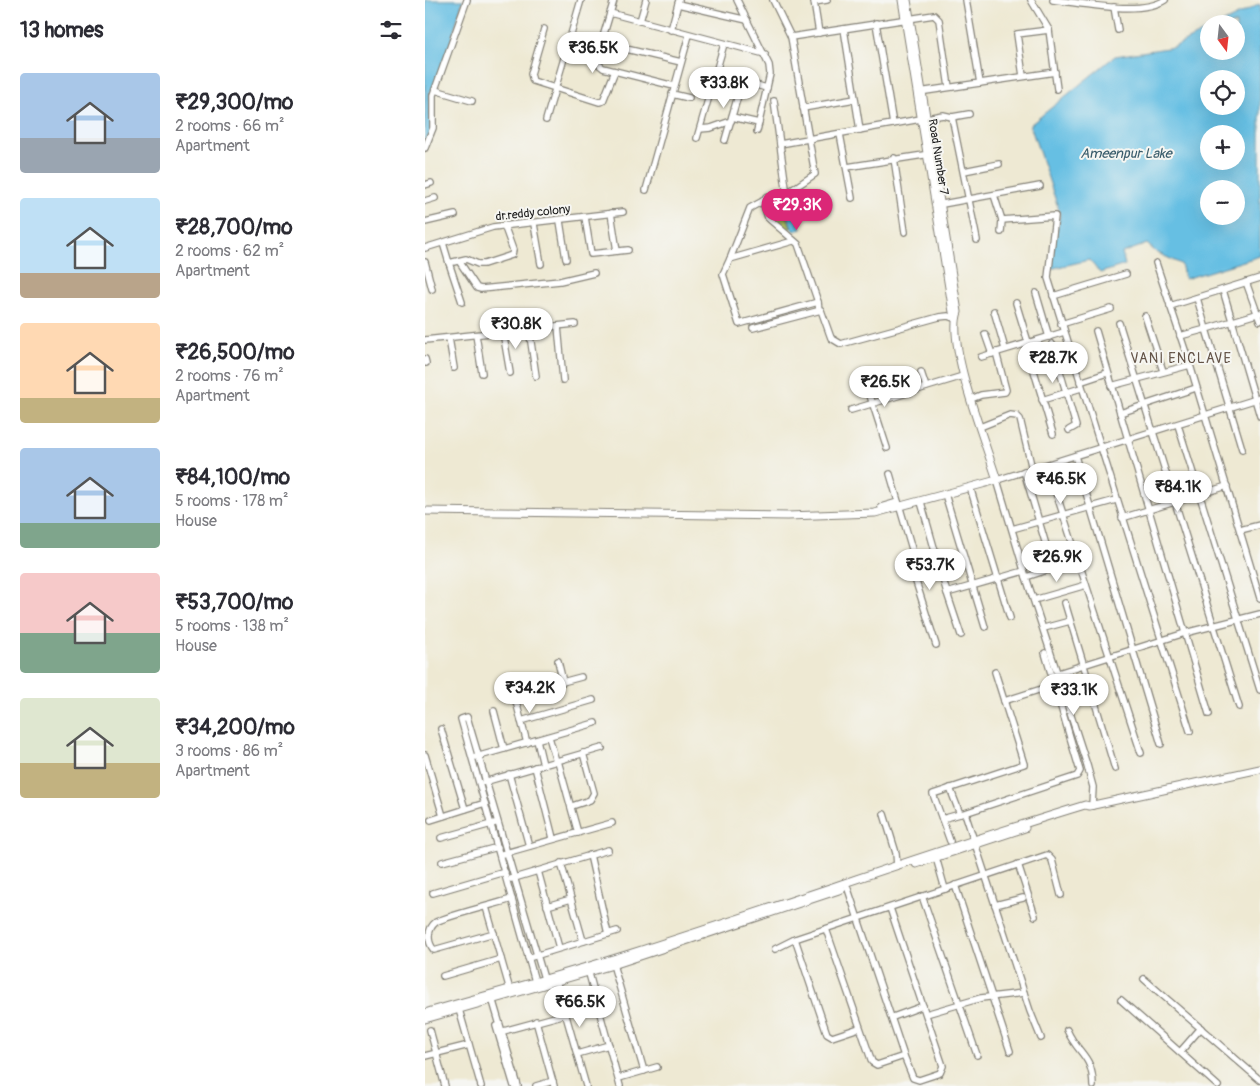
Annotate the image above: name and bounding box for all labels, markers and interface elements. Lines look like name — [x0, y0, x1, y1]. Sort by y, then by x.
north arrow — [1200, 15, 1245, 60]
map controls — [1200, 15, 1245, 225]
icon: filters — [377, 16, 405, 44]
text: 13 homes — [20, 17, 103, 44]
pin: ₹36.5K — [552, 32, 634, 74]
text: ₹36.5K — [568, 38, 618, 58]
pin: ₹33.8K — [683, 66, 765, 109]
button: locate — [1200, 70, 1245, 115]
text: ₹33.8K — [700, 73, 748, 93]
text: ₹29,300/mo — [175, 89, 293, 116]
icon: home — [60, 93, 120, 153]
text: 2 rooms · 66 m² — [175, 116, 285, 136]
street label: Road Number 7 — [925, 118, 952, 197]
button: + — [1200, 125, 1245, 170]
text: Apartment — [175, 136, 250, 156]
water label: Ameenpur Lake — [1080, 145, 1174, 162]
button: − — [1200, 180, 1245, 225]
pin: ₹29.3K — [756, 188, 838, 231]
text: ₹29.3K — [773, 195, 821, 215]
street label: dr.reddy colony — [495, 202, 571, 224]
text: ₹28,700/mo — [175, 214, 293, 241]
icon: home — [60, 218, 120, 278]
text: 2 rooms · 62 m² — [175, 241, 284, 261]
text: Apartment — [175, 261, 250, 281]
pin: ₹30.8K — [475, 308, 557, 350]
text: ₹30.8K — [491, 314, 541, 334]
text: ₹26,500/mo — [175, 339, 294, 366]
pin: ₹28.7K — [1012, 342, 1094, 384]
icon: home — [60, 343, 120, 403]
text: ₹28.7K — [1029, 348, 1077, 368]
district label: VANI ENCLAVE — [1130, 350, 1232, 367]
text: 2 rooms · 76 m² — [175, 366, 284, 386]
pin: ₹26.5K — [844, 366, 926, 408]
text: ₹26.5K — [860, 372, 910, 392]
text: Apartment — [175, 386, 250, 406]
pin: ₹46.5K — [1020, 462, 1102, 505]
text: ₹84,100/mo — [175, 464, 290, 491]
icon: home — [60, 468, 120, 528]
text: ₹46.5K — [1036, 469, 1086, 489]
pin: ₹84.1K — [1137, 470, 1219, 513]
text: ₹84.1K — [1155, 477, 1201, 497]
text: 5 rooms · 178 m² — [175, 491, 288, 511]
text: House — [175, 511, 217, 531]
pin: ₹26.9K — [1016, 540, 1098, 583]
text: ₹26.9K — [1032, 547, 1082, 567]
pin: ₹53.7K — [889, 548, 971, 591]
text: ₹53.7K — [906, 555, 954, 575]
text: ₹53,700/mo — [175, 589, 293, 616]
icon: home — [60, 593, 120, 653]
text: 5 rooms · 138 m² — [175, 616, 289, 636]
text: House — [175, 636, 217, 656]
pin: ₹34.2K — [489, 672, 571, 714]
pin: ₹33.1K — [1033, 674, 1115, 716]
text: ₹34.2K — [505, 678, 555, 698]
text: ₹33.1K — [1051, 680, 1097, 700]
text: ₹34,200/mo — [175, 714, 295, 741]
icon: home — [60, 718, 120, 778]
text: 3 rooms · 86 m² — [175, 741, 283, 761]
text: Apartment — [175, 761, 250, 781]
pin: ₹66.5K — [539, 986, 621, 1028]
text: ₹66.5K — [555, 992, 605, 1012]

